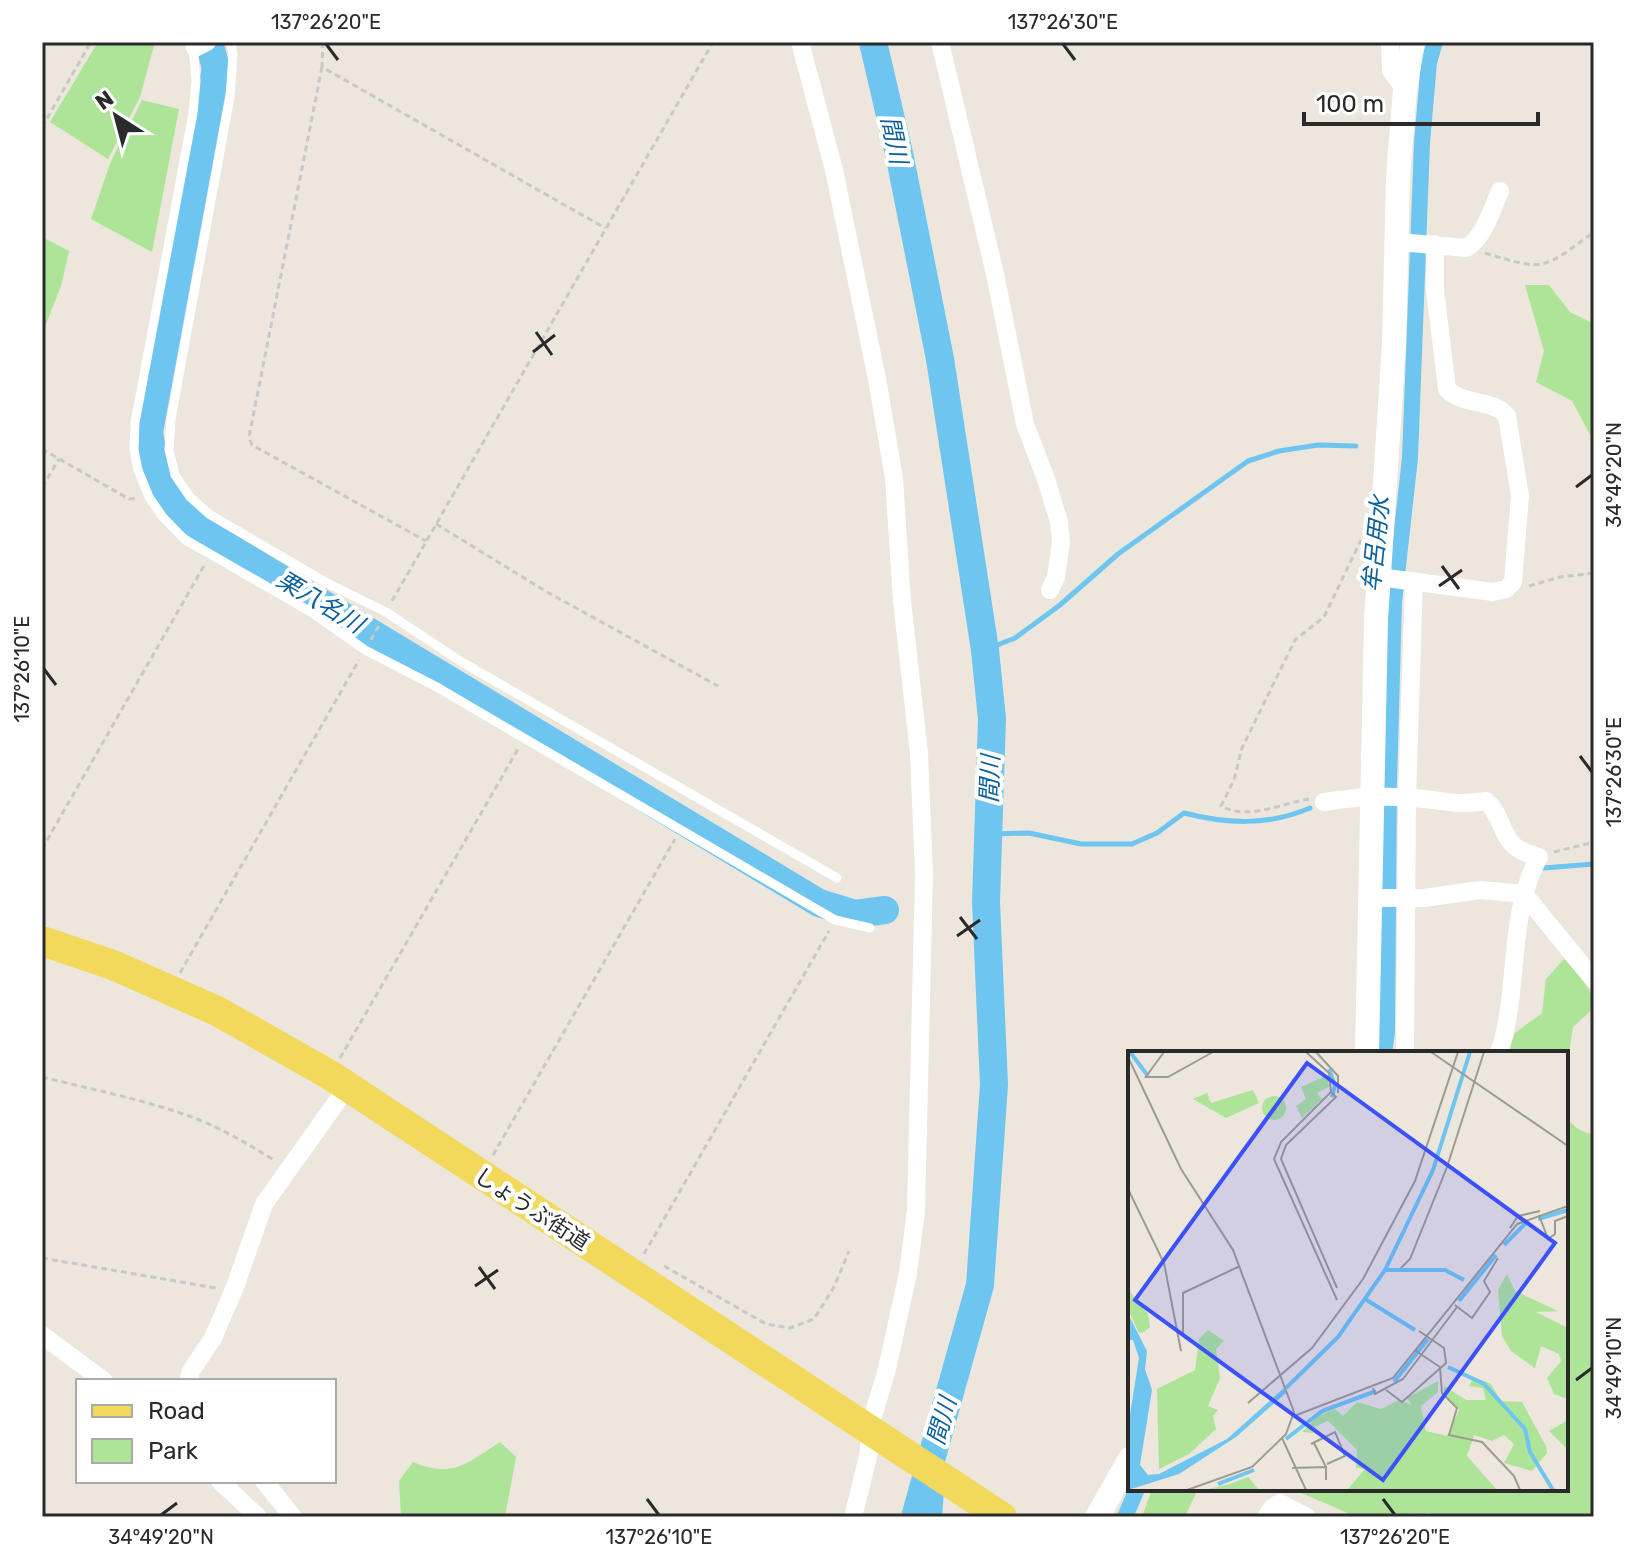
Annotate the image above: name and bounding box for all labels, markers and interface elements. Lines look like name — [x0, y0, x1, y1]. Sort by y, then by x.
text: 137°26'20"E — [271, 10, 381, 34]
text: 137°26'30"E — [1008, 10, 1118, 34]
north arrow — [76, 76, 156, 156]
scale bar — [1304, 76, 1538, 126]
text: N — [90, 85, 119, 116]
text: 100 m — [1316, 90, 1384, 118]
water label: 間川 — [875, 114, 913, 169]
text: 34°49'20"N — [1602, 422, 1626, 528]
water label: 牟呂用水 — [1357, 492, 1395, 593]
water label: 栗八名川 — [272, 565, 371, 640]
text: 137°26'10"E — [10, 616, 34, 722]
text: 137°26'30"E — [1602, 717, 1626, 827]
water label: 間川 — [975, 752, 1005, 803]
inset map — [1128, 1051, 1568, 1491]
street label: しょうぶ街道 — [469, 1162, 595, 1256]
text: 34°49'10"N — [1602, 1317, 1626, 1419]
legend — [76, 1379, 336, 1483]
water label: 間川 — [922, 1391, 963, 1448]
text: Road — [148, 1397, 205, 1425]
text: Park — [148, 1437, 199, 1465]
text: 34°49'20"N — [108, 1525, 214, 1549]
text: 137°26'10"E — [606, 1525, 712, 1549]
text: 137°26'20"E — [1340, 1525, 1450, 1549]

